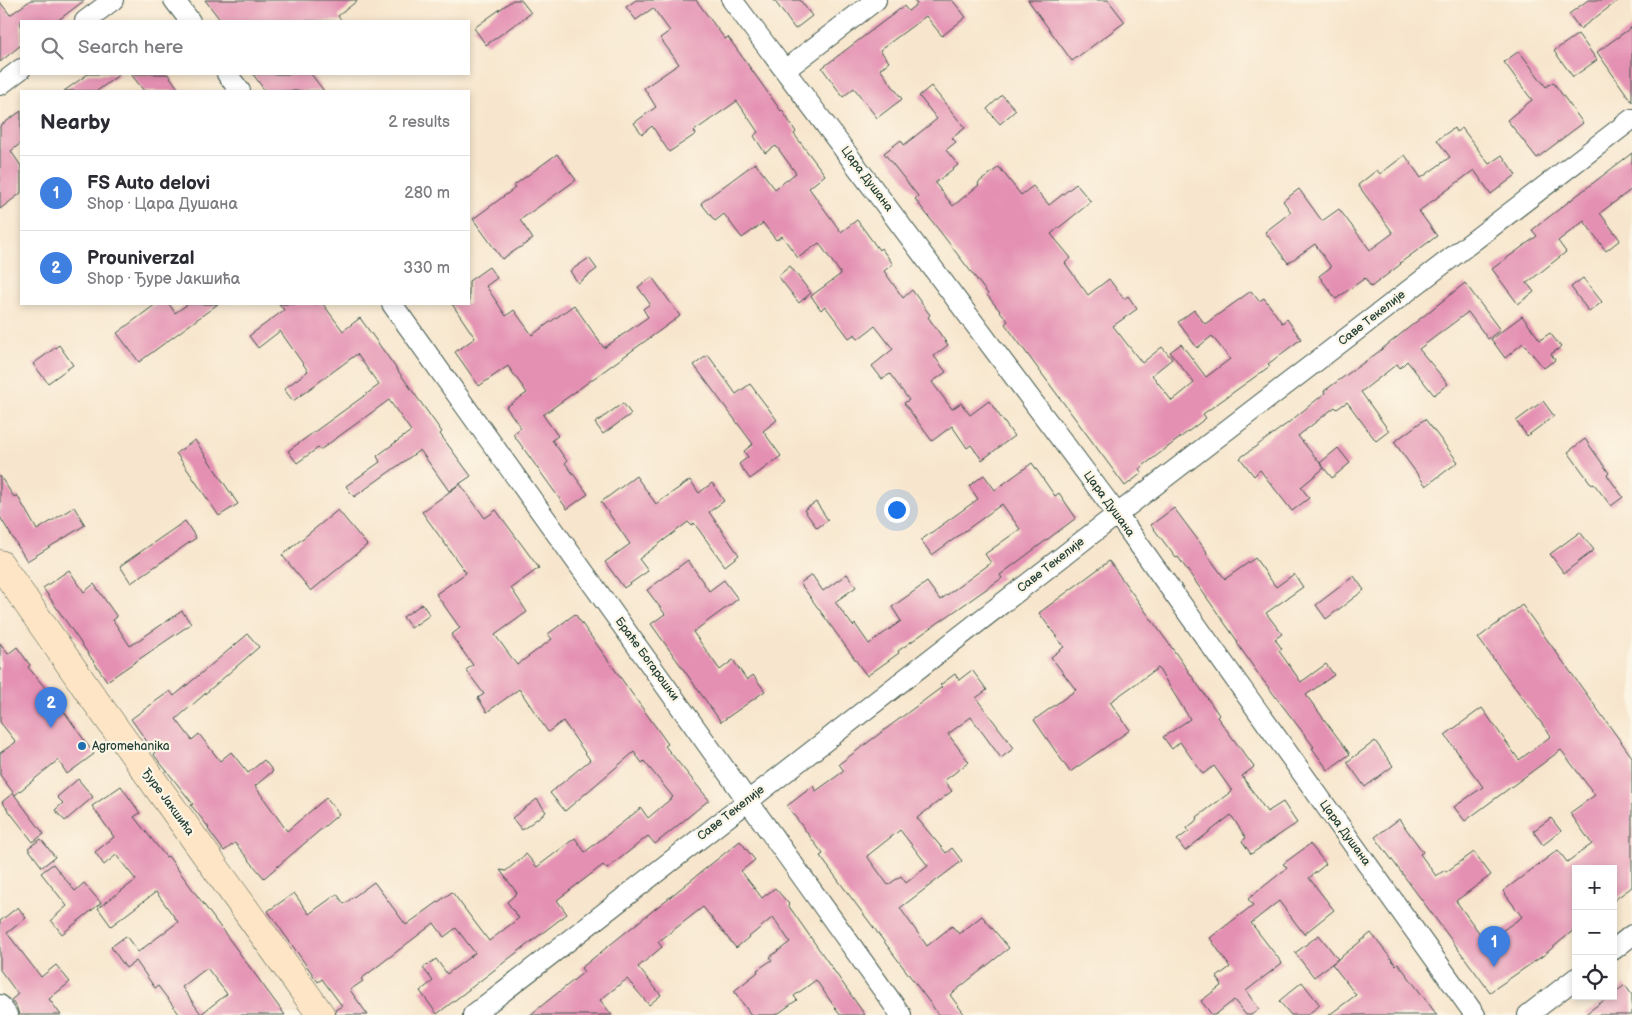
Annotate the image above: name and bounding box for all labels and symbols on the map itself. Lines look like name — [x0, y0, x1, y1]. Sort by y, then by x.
street label: Цара Душана — [838, 143, 896, 215]
street label: Саве Текелије — [1335, 287, 1409, 349]
street label: Цара Душана — [1080, 468, 1138, 540]
your location — [884, 497, 910, 523]
street label: Саве Текелије — [1014, 534, 1088, 596]
street label: Браће Богарошки — [612, 614, 682, 704]
pin: 2 — [35, 687, 67, 728]
place label: Agromehanika — [92, 739, 170, 754]
marker: Agromehanika — [76, 740, 88, 752]
street label: Ђуре Јакшића — [139, 765, 197, 839]
street label: Саве Текелије — [694, 782, 768, 844]
street label: Цара Душана — [1316, 797, 1374, 869]
pin: 1 — [1478, 926, 1510, 967]

